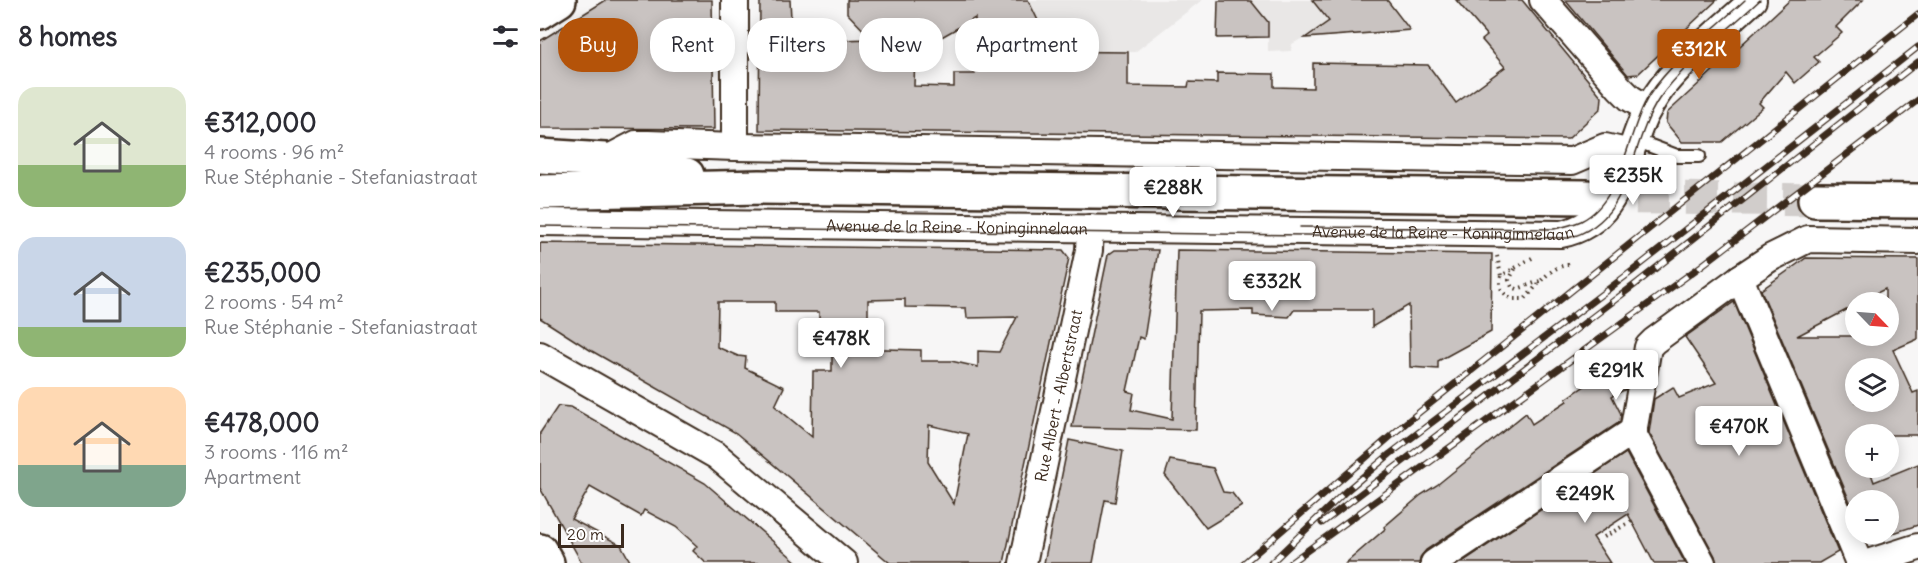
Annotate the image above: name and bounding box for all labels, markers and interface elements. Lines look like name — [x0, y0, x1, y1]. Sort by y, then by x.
chip: Buy — [558, 18, 638, 72]
chip: Rent — [650, 18, 735, 72]
chip: Filters — [747, 18, 847, 72]
chip: New — [859, 18, 943, 72]
chip: Apartment — [955, 18, 1099, 72]
text: 8 homes — [18, 20, 117, 53]
icon: filters — [489, 20, 522, 53]
pin: €312K — [1657, 29, 1741, 80]
text: €312K — [1671, 36, 1727, 61]
text: €312,000 — [204, 106, 317, 139]
icon: home — [66, 111, 138, 183]
text: 4 rooms · 96 m² — [204, 139, 344, 164]
pin: €235K — [1591, 155, 1675, 206]
text: €235K — [1603, 162, 1663, 187]
text: Rue Stéphanie - Stefaniastraat — [204, 164, 478, 189]
pin: €288K — [1131, 167, 1215, 218]
text: €288K — [1143, 174, 1203, 199]
street label: Avenue de la Reine - Koninginnelaan — [826, 215, 1088, 238]
street label: Avenue de la Reine - Koninginnelaan — [1312, 221, 1576, 244]
text: €235,000 — [204, 256, 321, 289]
icon: home — [66, 261, 138, 333]
pin: €332K — [1230, 261, 1314, 312]
text: €332K — [1243, 268, 1301, 293]
text: 2 rooms · 54 m² — [204, 289, 344, 314]
north arrow — [1845, 292, 1899, 346]
map controls — [1845, 292, 1899, 544]
street label: Rue Albert - Albertstraat — [1030, 307, 1086, 484]
text: Rue Stéphanie - Stefaniastraat — [204, 314, 478, 339]
pin: €478K — [799, 318, 883, 369]
text: €478K — [812, 325, 870, 350]
pin: €291K — [1574, 350, 1658, 401]
text: €291K — [1588, 357, 1644, 382]
button: layers — [1845, 358, 1899, 412]
text: €478,000 — [204, 406, 320, 439]
pin: €470K — [1697, 406, 1781, 457]
icon: home — [66, 411, 138, 483]
text: €470K — [1709, 413, 1769, 438]
button: + — [1845, 424, 1899, 478]
text: 3 rooms · 116 m² — [204, 439, 348, 464]
text: Apartment — [204, 464, 301, 489]
pin: €249K — [1543, 473, 1627, 524]
text: €249K — [1556, 480, 1614, 505]
button: − — [1845, 490, 1899, 544]
scale bar — [558, 521, 624, 548]
text: 20 m — [567, 524, 604, 544]

